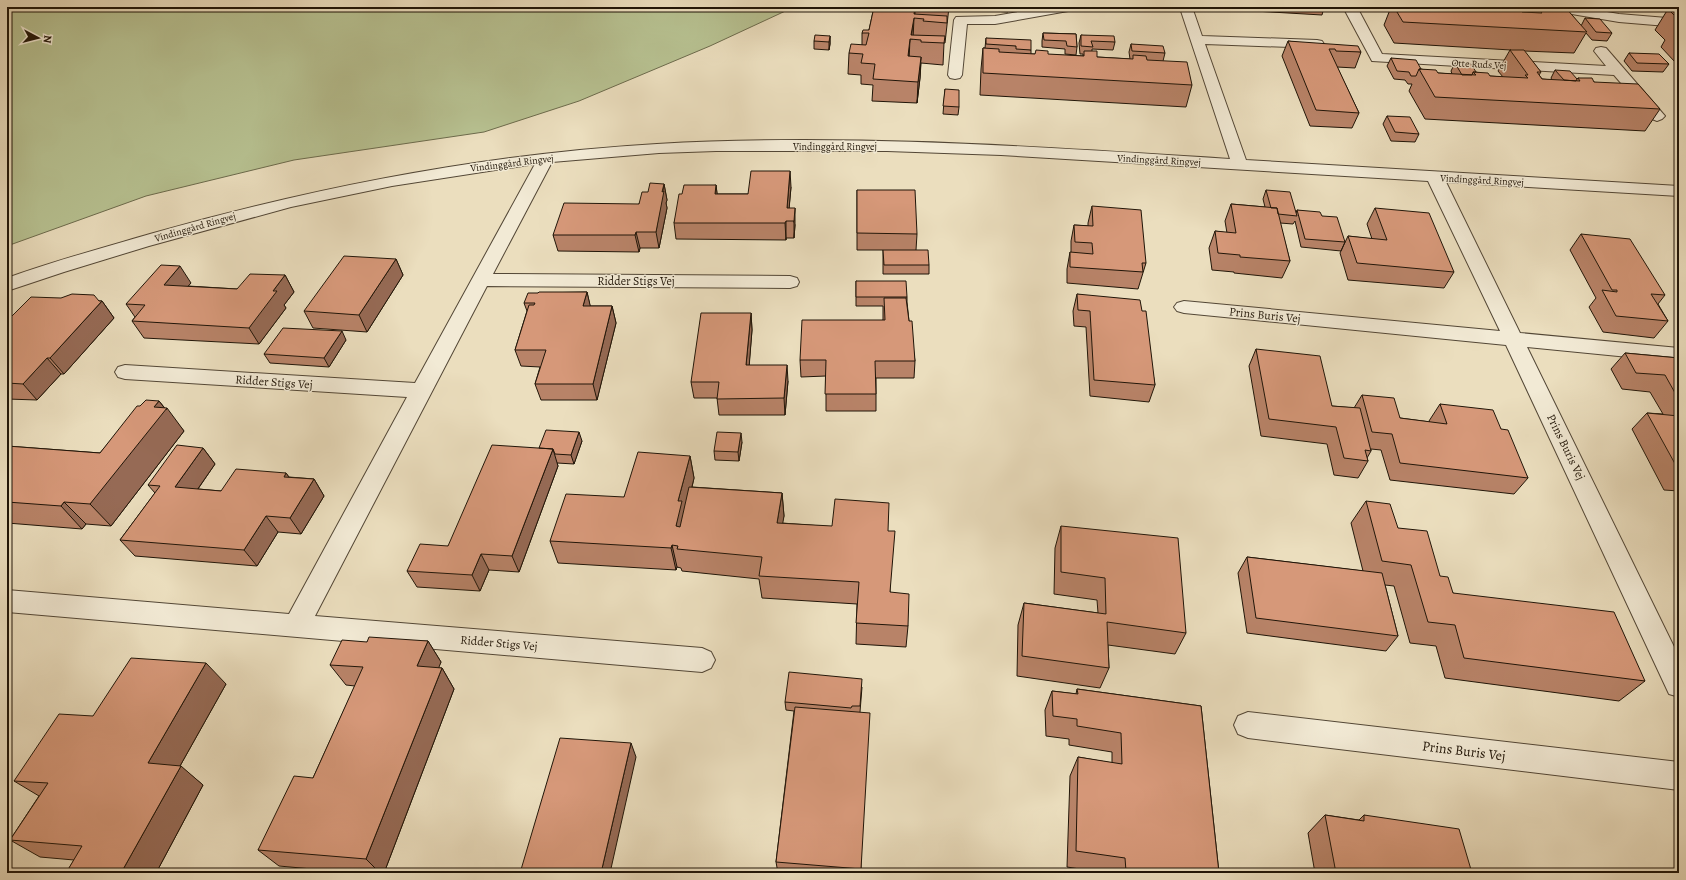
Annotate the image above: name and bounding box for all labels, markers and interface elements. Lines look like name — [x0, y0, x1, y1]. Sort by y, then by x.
north arrow — [18, 18, 58, 58]
text: N — [39, 34, 55, 44]
street label: Otte Ruds Vej — [1451, 56, 1507, 72]
street label: Vindinggård Ringvej — [792, 140, 877, 153]
street label: Vindinggård Ringvej — [469, 151, 554, 175]
street label: Vindinggård Ringvej — [1116, 151, 1201, 169]
street label: Vindinggård Ringvej — [1439, 171, 1524, 189]
street label: Vindinggård Ringvej — [152, 209, 237, 245]
street label: Ridder Stigs Vej — [597, 273, 675, 289]
street label: Prins Buris Vej — [1228, 303, 1302, 327]
street label: Ridder Stigs Vej — [235, 371, 313, 393]
street label: Prins Buris Vej — [1543, 411, 1589, 483]
street label: Ridder Stigs Vej — [460, 632, 538, 654]
street label: Prins Buris Vej — [1421, 736, 1507, 766]

